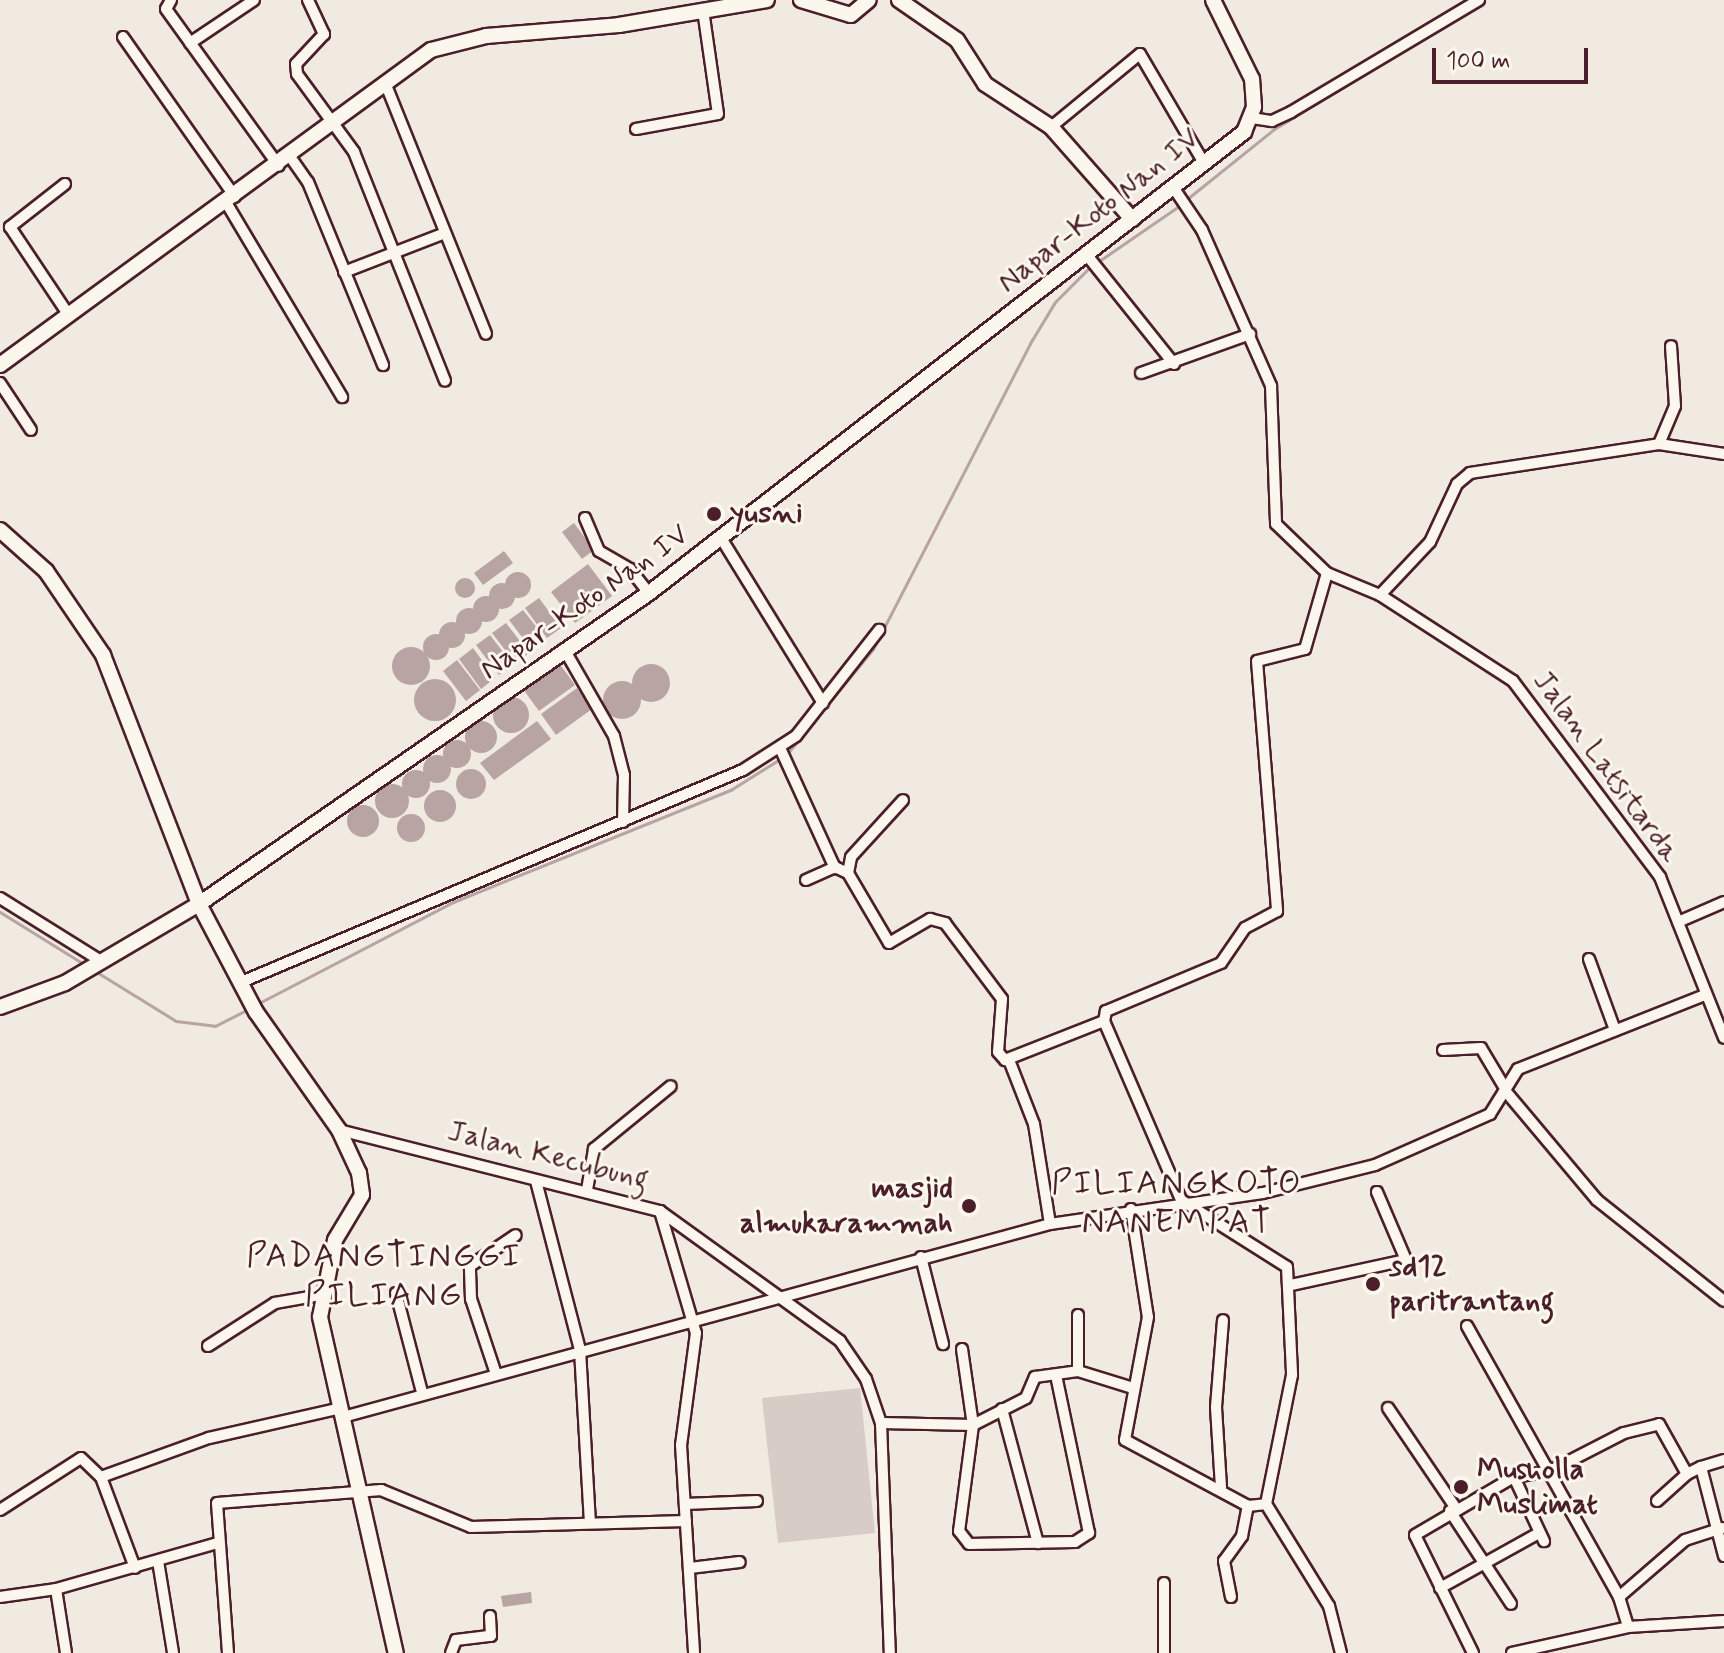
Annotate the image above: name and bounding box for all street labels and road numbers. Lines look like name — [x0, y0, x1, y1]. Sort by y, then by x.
street label: Napar-Koto Nan IV — [991, 121, 1207, 301]
street label: Napar-Koto Nan IV — [474, 517, 696, 689]
street label: Jalan Latsitarda — [1525, 665, 1687, 869]
street label: Jalan Kecubung — [442, 1113, 654, 1199]

